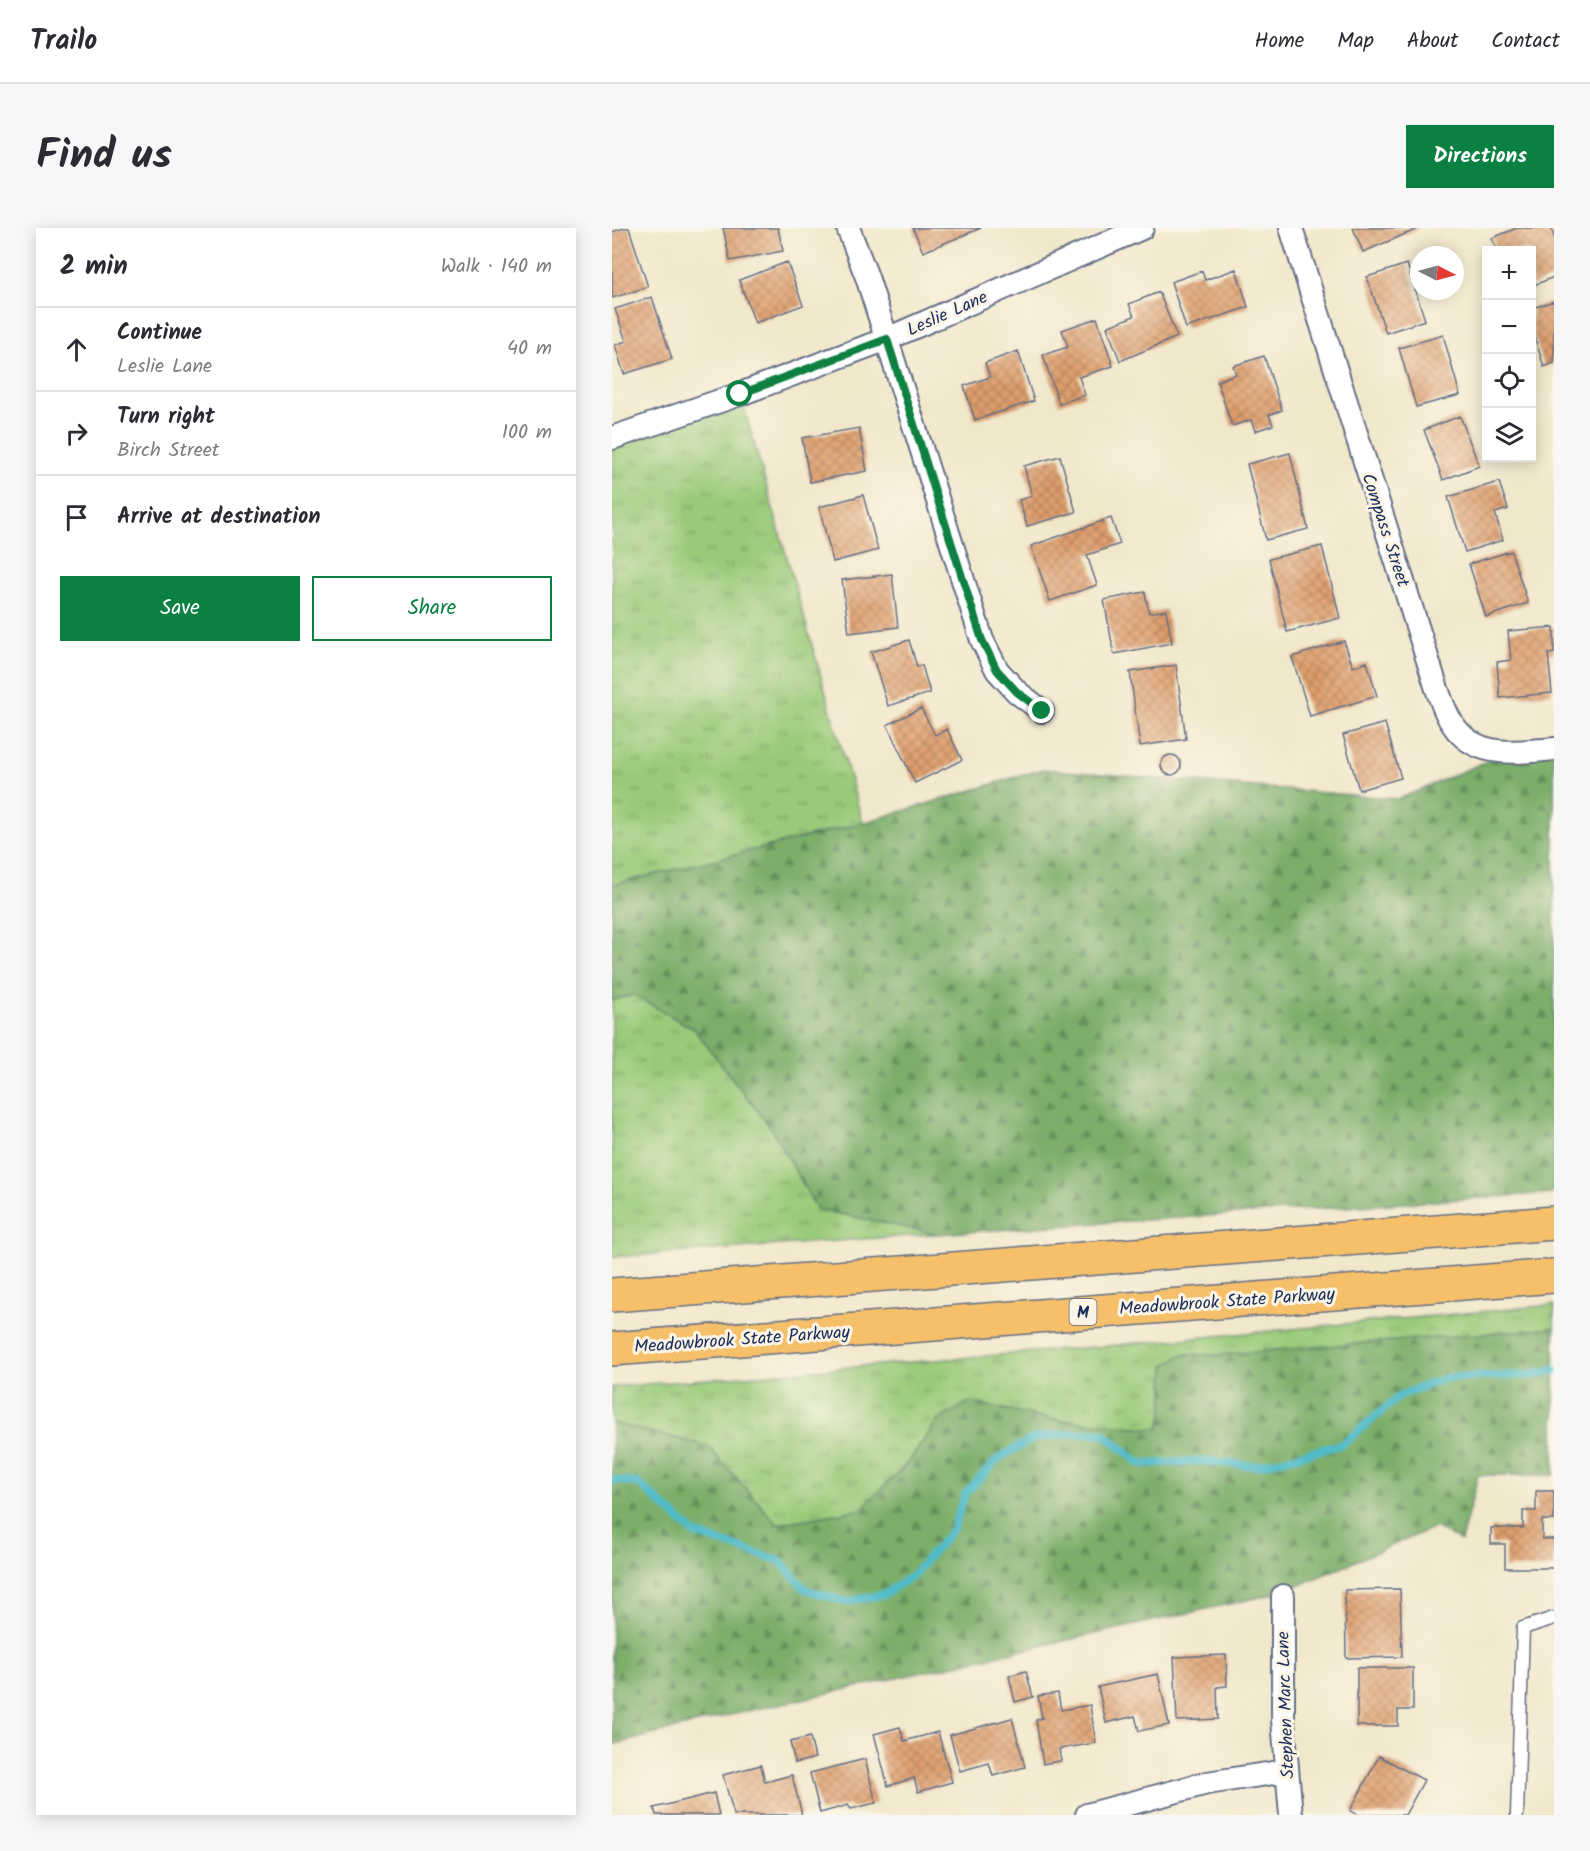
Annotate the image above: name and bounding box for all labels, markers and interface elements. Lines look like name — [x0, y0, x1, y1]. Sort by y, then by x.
text: Trailo — [30, 19, 97, 64]
text: Home — [1255, 25, 1304, 58]
text: Map — [1337, 25, 1374, 58]
text: About — [1407, 25, 1458, 58]
text: Contact — [1491, 25, 1560, 58]
text: Find us — [36, 123, 172, 190]
button: Directions — [1406, 125, 1554, 188]
text: 2 min — [60, 246, 128, 288]
north arrow — [1410, 246, 1464, 300]
map controls — [1482, 246, 1536, 462]
button: + — [1482, 246, 1536, 300]
text: Walk · 140 m — [441, 251, 552, 283]
street label: Leslie Lane — [903, 284, 993, 345]
button: − — [1482, 300, 1536, 354]
text: Continue — [117, 316, 202, 351]
icon: ahead — [60, 333, 93, 366]
text: 40 m — [507, 333, 552, 365]
text: Leslie Lane — [117, 351, 212, 383]
button: locate — [1482, 354, 1536, 408]
route start — [726, 380, 752, 406]
text: Turn right — [117, 400, 215, 435]
button: layers — [1482, 408, 1536, 462]
icon: right — [60, 417, 93, 450]
text: 100 m — [502, 417, 552, 449]
text: Birch Street — [117, 435, 219, 467]
street label: Compass Street — [1352, 470, 1417, 592]
text: Arrive at destination — [117, 500, 320, 535]
icon: arrive — [60, 501, 93, 534]
button: Save — [60, 576, 300, 641]
button: Share — [312, 576, 552, 641]
route end — [1028, 697, 1054, 723]
street label: Meadowbrook State Parkway — [1118, 1280, 1337, 1325]
road number: M — [1070, 1299, 1096, 1325]
street label: Meadowbrook State Parkway — [633, 1318, 852, 1363]
street label: Stephen Marc Lane — [1269, 1631, 1304, 1779]

